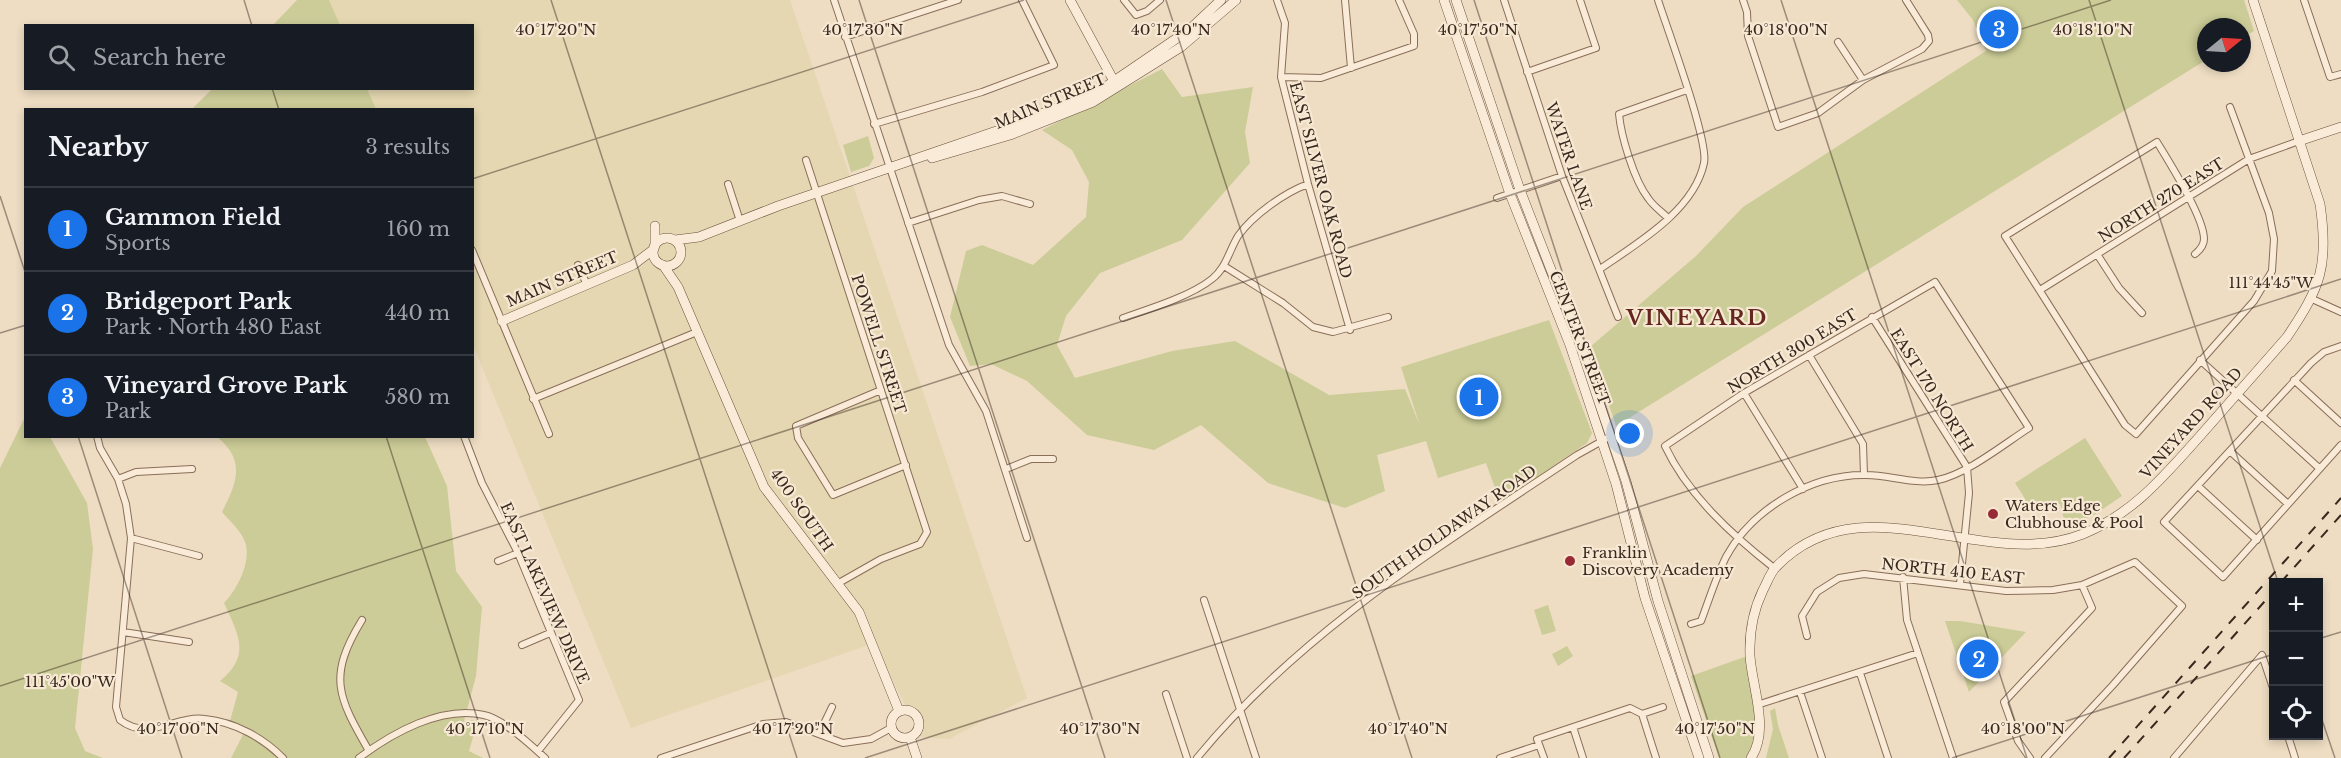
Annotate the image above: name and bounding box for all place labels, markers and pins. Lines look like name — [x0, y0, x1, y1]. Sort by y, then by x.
pin: 3 — [1980, 6, 2018, 51]
pin: 1 — [1460, 374, 1498, 420]
place label: Waters Edge Clubhouse & Pool — [2004, 496, 2144, 532]
marker: Waters Edge Clubhouse & Pool — [1986, 507, 2000, 521]
place label: Franklin Discovery Academy — [1582, 543, 1734, 579]
marker: Franklin Discovery Academy — [1563, 554, 1577, 568]
pin: 2 — [1960, 636, 1998, 682]

